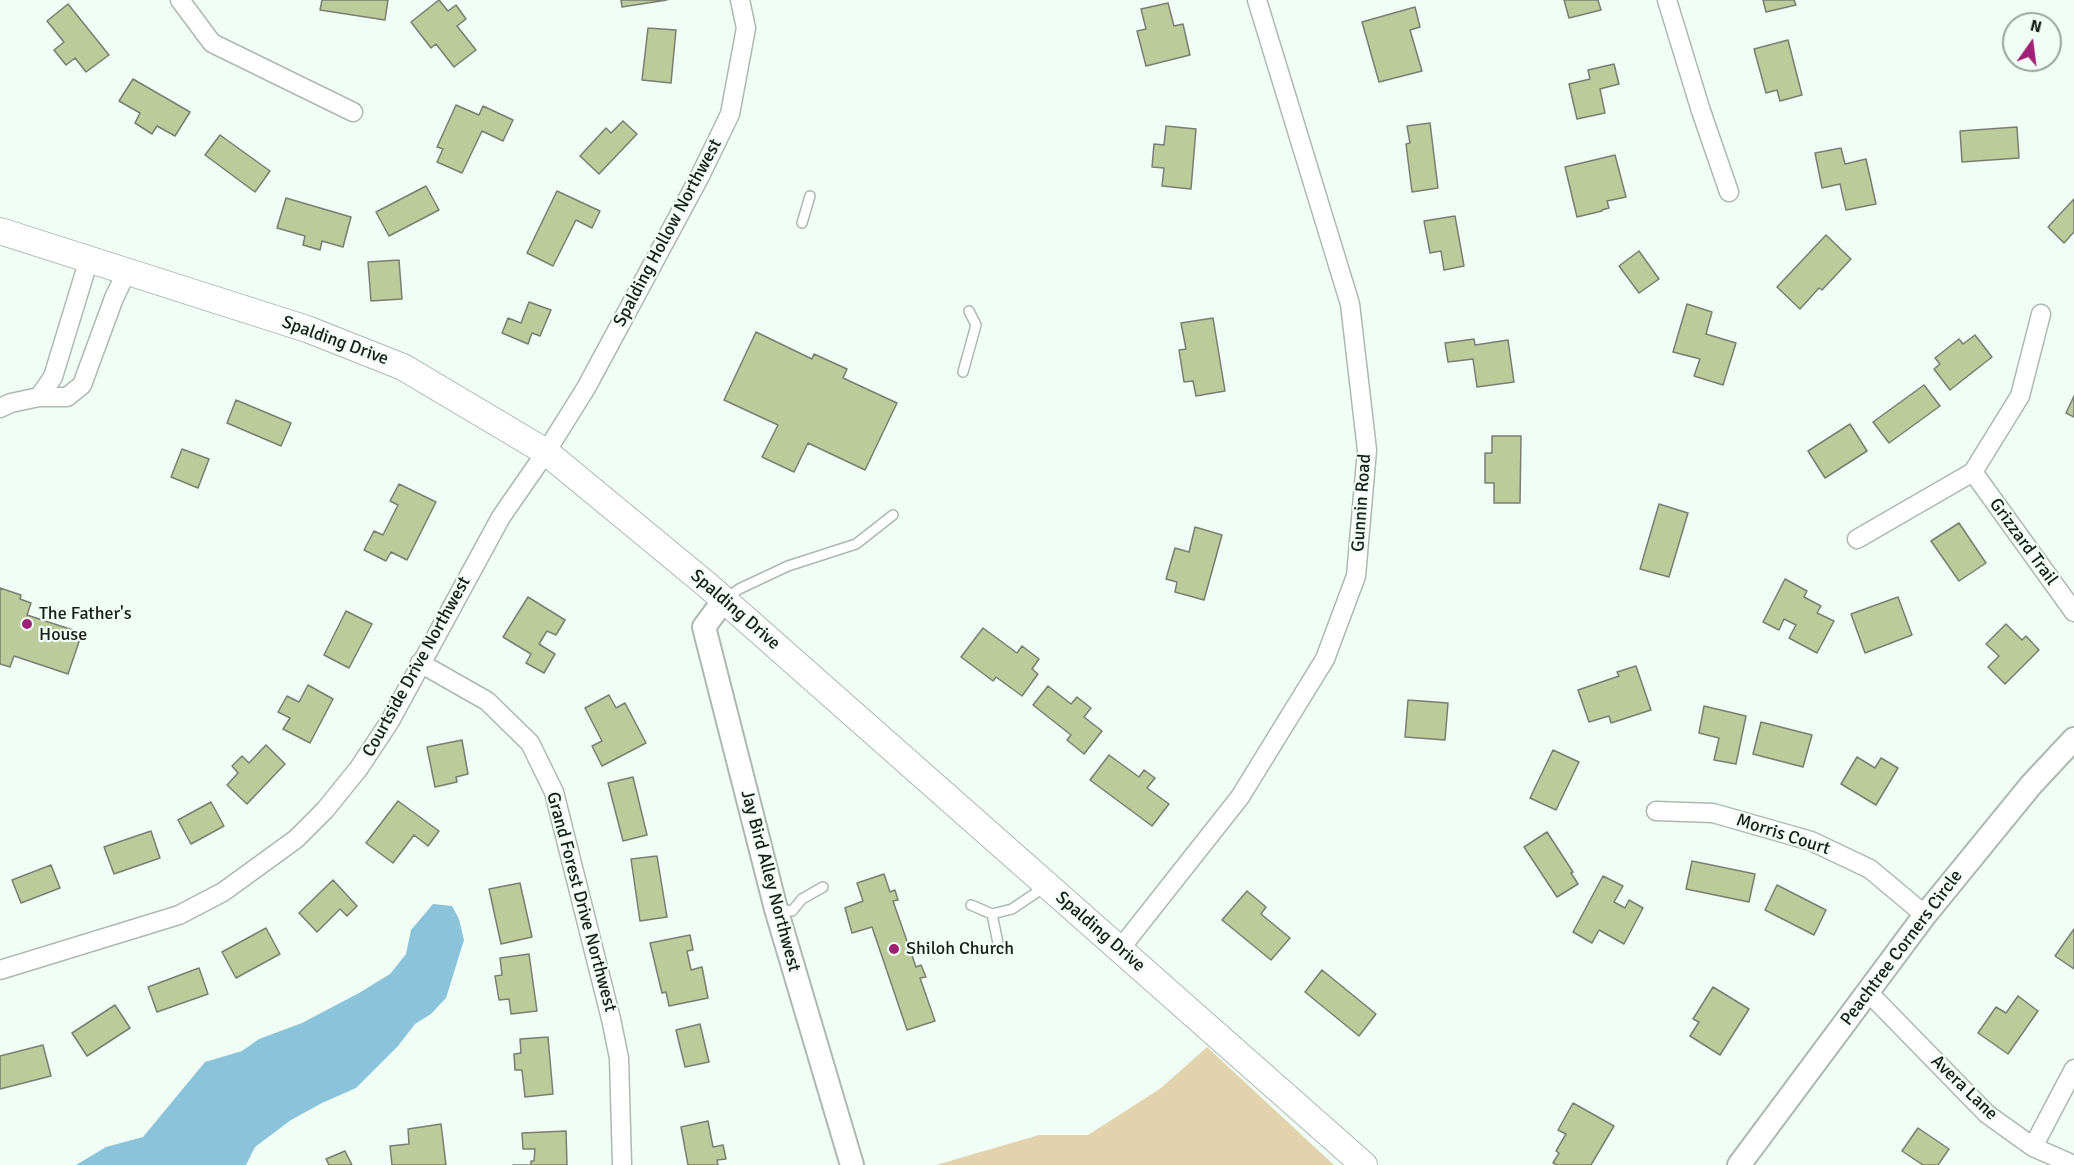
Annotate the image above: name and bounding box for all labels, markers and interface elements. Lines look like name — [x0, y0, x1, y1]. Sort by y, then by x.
north arrow — [2002, 12, 2062, 72]
text: N — [2028, 15, 2044, 38]
street label: Spalding Hollow Northwest — [609, 135, 727, 331]
street label: Spalding Drive — [279, 312, 391, 370]
street label: Gunnin Road — [1348, 453, 1376, 553]
street label: Grizzard Trail — [1984, 494, 2062, 590]
street label: Spalding Drive — [686, 565, 784, 655]
street label: Courtside Drive Northwest — [358, 573, 476, 761]
place label: The Father's House — [39, 603, 132, 646]
marker: The Father's House — [20, 617, 34, 631]
street label: Jay Bird Alley Northwest — [735, 788, 805, 974]
street label: Grand Forest Drive Northwest — [541, 790, 621, 1014]
street label: Morris Court — [1733, 810, 1833, 860]
street label: Peachtree Corners Circle — [1836, 866, 1968, 1030]
street label: Spalding Drive — [1051, 887, 1149, 977]
place label: Shiloh Church — [906, 938, 1014, 960]
marker: Shiloh Church — [887, 942, 901, 956]
street label: Avera Lane — [1926, 1051, 2002, 1125]

